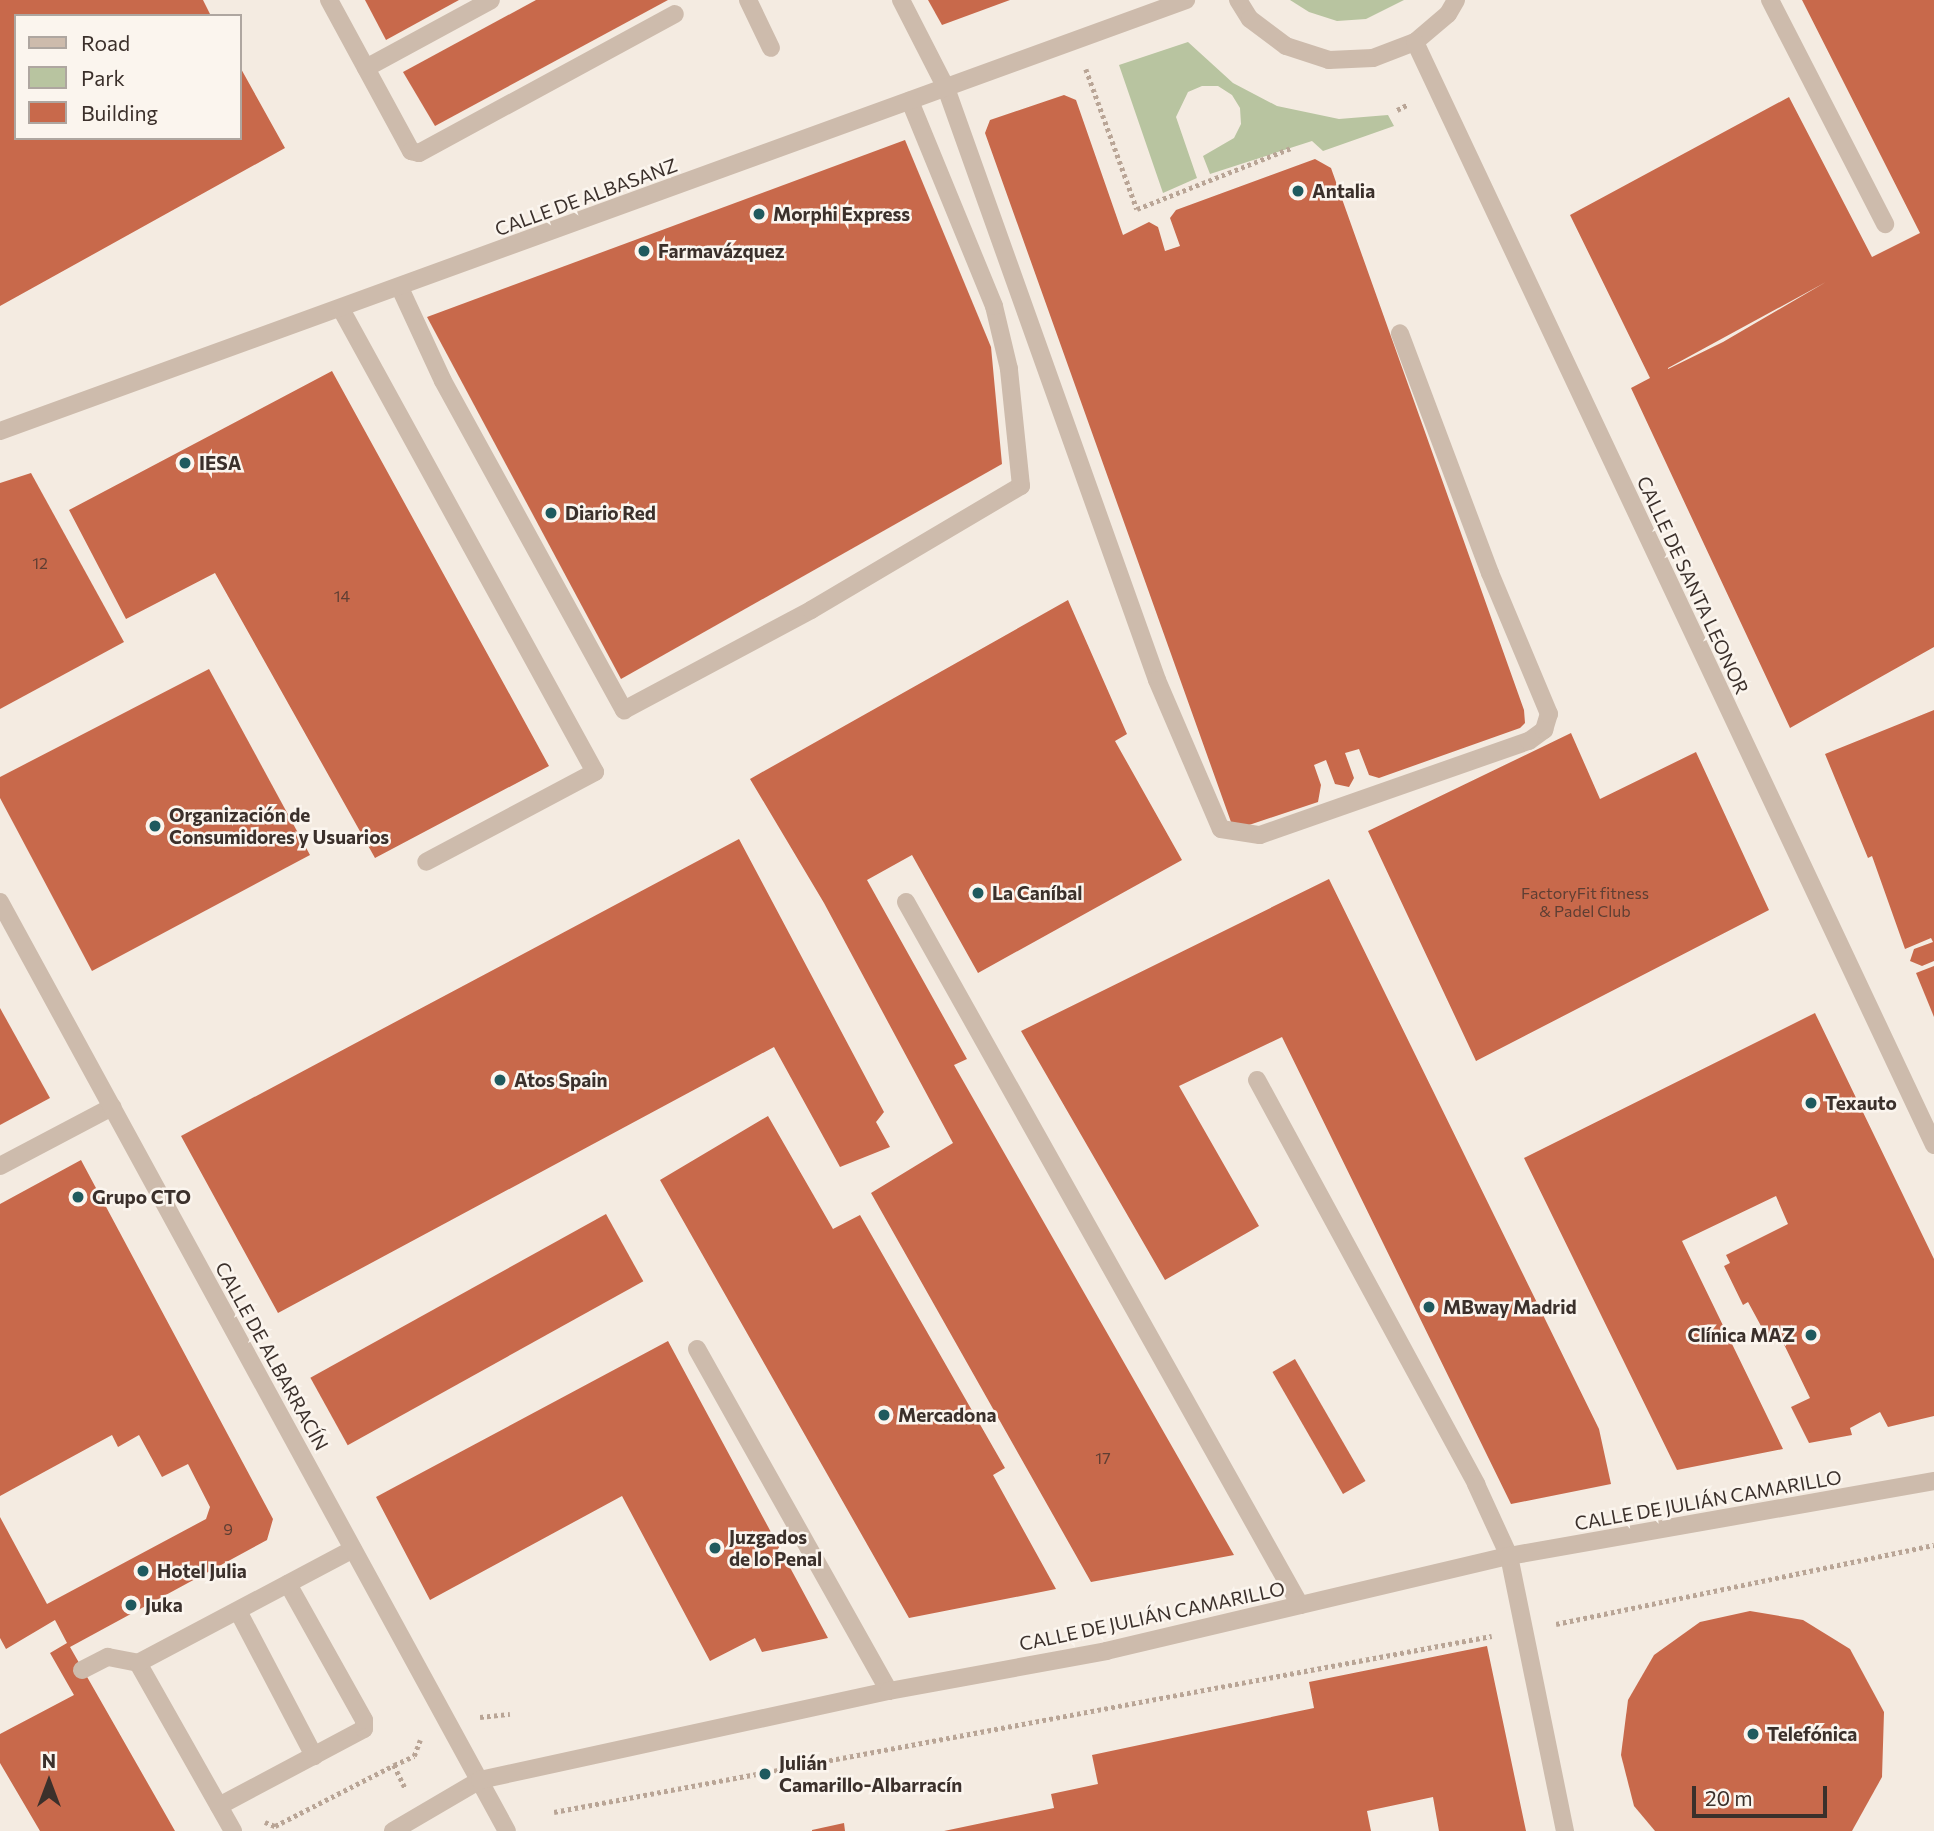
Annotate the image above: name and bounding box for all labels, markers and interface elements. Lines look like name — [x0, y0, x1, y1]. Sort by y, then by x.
legend — [14, 14, 242, 140]
text: Road — [81, 30, 130, 55]
text: Park — [81, 65, 125, 90]
text: Building — [81, 100, 158, 125]
street label: CALLE DE ALBASANZ — [492, 153, 680, 241]
place label: Antalia — [1312, 180, 1375, 202]
marker: Antalia — [1290, 183, 1306, 199]
place label: Morphi Express — [773, 203, 910, 225]
marker: Morphi Express — [751, 206, 767, 222]
place label: Farmavázquez — [658, 240, 784, 262]
marker: Farmavázquez — [636, 243, 652, 259]
place label: IESA — [199, 452, 241, 474]
marker: IESA — [177, 455, 193, 471]
street label: CALLE DE SANTA LEONOR — [1632, 472, 1754, 698]
place label: Diario Red — [565, 502, 656, 524]
marker: Diario Red — [543, 505, 559, 521]
house number: 12 — [32, 553, 48, 573]
house number: 14 — [334, 586, 350, 606]
place label: Organización de Consumidores y Usuarios — [169, 804, 389, 848]
marker: Organización de Consumidores y Usuarios — [147, 818, 163, 834]
place label: La Caníbal — [992, 882, 1083, 904]
house number: FactoryFit fitness & Padel Club — [1521, 883, 1649, 921]
marker: La Caníbal — [970, 885, 986, 901]
place label: Atos Spain — [514, 1069, 607, 1091]
marker: Atos Spain — [492, 1072, 508, 1088]
place label: Texauto — [1825, 1092, 1897, 1114]
marker: Texauto — [1803, 1095, 1819, 1111]
place label: Grupo CTO — [92, 1186, 191, 1208]
marker: Grupo CTO — [70, 1189, 86, 1205]
street label: CALLE DE ALBARRACÍN — [211, 1258, 333, 1454]
place label: MBway Madrid — [1443, 1296, 1577, 1318]
marker: MBway Madrid — [1421, 1299, 1437, 1315]
place label: Clínica MAZ — [1687, 1324, 1795, 1346]
marker: Clínica MAZ — [1801, 1325, 1821, 1345]
place label: Mercadona — [898, 1404, 996, 1426]
marker: Mercadona — [876, 1407, 892, 1423]
house number: 17 — [1095, 1448, 1111, 1468]
street label: CALLE DE JULIÁN CAMARILLO — [1573, 1465, 1843, 1535]
house number: 9 — [223, 1519, 233, 1539]
place label: Juzgados de lo Penal — [729, 1526, 822, 1570]
marker: Juzgados de lo Penal — [707, 1540, 723, 1556]
place label: Hotel Julia — [157, 1560, 247, 1582]
marker: Hotel Julia — [135, 1563, 151, 1579]
street label: CALLE DE JULIÁN CAMARILLO — [1017, 1577, 1287, 1655]
place label: Juka — [145, 1594, 183, 1616]
marker: Juka — [123, 1597, 139, 1613]
place label: Telefónica — [1767, 1723, 1857, 1745]
marker: Telefónica — [1745, 1726, 1761, 1742]
north arrow — [14, 1747, 84, 1817]
text: N — [42, 1749, 56, 1772]
place label: Julián Camarillo-Albarracín — [779, 1752, 962, 1796]
marker: Julián Camarillo-Albarracín — [757, 1766, 773, 1782]
scale bar — [1696, 1772, 1831, 1816]
text: 20 m — [1705, 1785, 1753, 1810]

